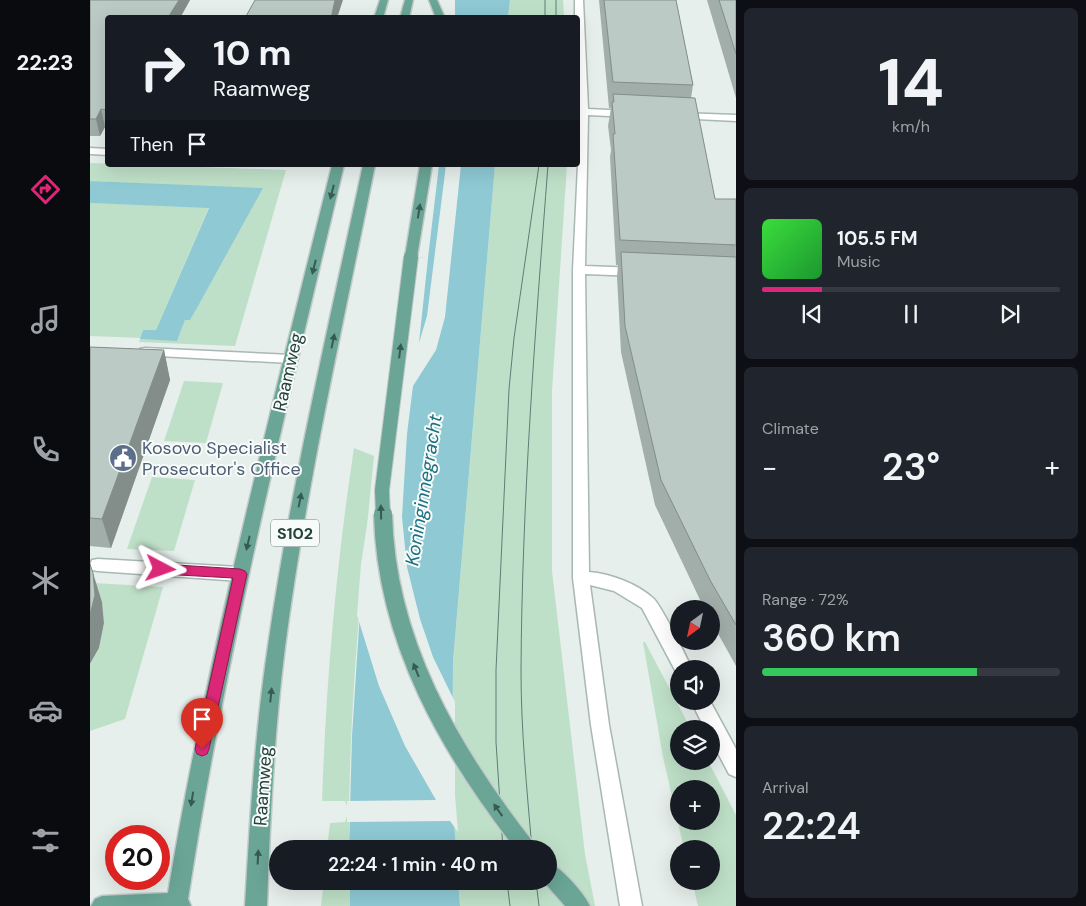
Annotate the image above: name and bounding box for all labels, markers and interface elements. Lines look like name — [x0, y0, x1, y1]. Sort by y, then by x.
text: 10 m — [213, 30, 292, 76]
icon: right — [130, 35, 195, 100]
text: 14 — [878, 41, 944, 125]
text: 22:23 — [17, 48, 73, 77]
text: Raamweg — [213, 74, 310, 103]
text: km/h — [892, 116, 930, 137]
icon: arrive — [183, 130, 211, 158]
text: Then — [130, 132, 173, 157]
icon: directions — [28, 172, 63, 207]
one-way arrow — [328, 185, 336, 200]
one-way arrow — [415, 203, 423, 219]
text: 105.5 FM — [837, 226, 918, 251]
text: Music — [837, 251, 881, 272]
one-way arrow — [310, 259, 318, 274]
icon: previous — [798, 300, 826, 328]
icon: pause — [897, 300, 925, 328]
icon: next — [996, 300, 1024, 328]
icon: music — [28, 302, 63, 337]
street label: Raamweg — [267, 330, 309, 414]
one-way arrow — [329, 332, 337, 348]
one-way arrow — [396, 342, 404, 358]
water label: Koninginnegracht — [399, 412, 448, 568]
text: Climate — [762, 418, 819, 439]
icon: phone — [28, 432, 63, 467]
place label: Kosovo Specialist Prosecutor's Office — [142, 436, 301, 481]
text: 23° — [882, 442, 940, 492]
public building icon: Kosovo Specialist Prosecutor's Office — [108, 443, 138, 473]
text: − — [762, 449, 777, 486]
text: + — [1045, 449, 1060, 486]
one-way arrow — [297, 492, 305, 508]
one-way arrow — [377, 504, 385, 520]
road number: S102 — [271, 520, 319, 546]
one-way arrow — [244, 535, 252, 550]
position arrow — [134, 542, 186, 594]
icon: climate — [28, 563, 63, 598]
text: Range · 72% — [762, 589, 848, 610]
north arrow — [670, 600, 720, 650]
map controls — [670, 600, 720, 890]
text: 360 km — [762, 613, 901, 663]
button: sound — [670, 660, 720, 710]
one-way arrow — [412, 662, 420, 677]
one-way arrow — [267, 687, 275, 703]
icon: car — [28, 693, 63, 728]
pin — [181, 698, 223, 749]
icon: arrive — [188, 705, 216, 733]
button: layers — [670, 720, 720, 770]
street label: Raamweg — [248, 745, 278, 827]
text: Arrival — [762, 777, 809, 798]
button: + — [670, 780, 720, 830]
one-way arrow — [188, 791, 196, 807]
text: 22:24 — [762, 801, 861, 851]
one-way arrow — [493, 803, 503, 817]
icon: filters — [28, 823, 63, 858]
speed limit sign: 20 — [105, 825, 170, 890]
button: − — [670, 840, 720, 890]
one-way arrow — [255, 849, 263, 865]
text: 22:24 · 1 min · 40 m — [328, 852, 498, 877]

